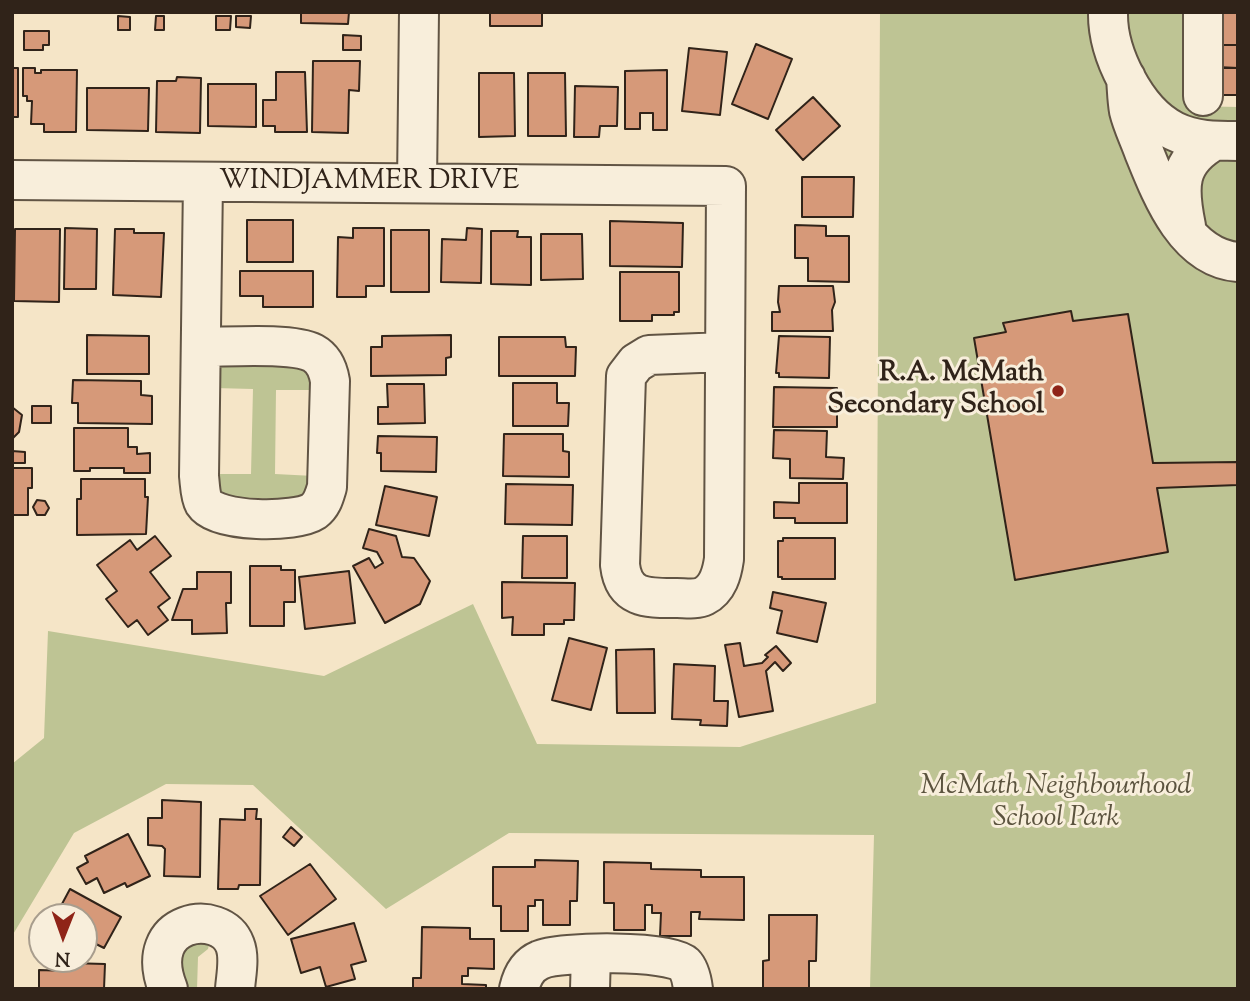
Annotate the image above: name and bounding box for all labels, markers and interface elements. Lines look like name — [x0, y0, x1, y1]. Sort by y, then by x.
street label: WINDJAMMER DRIVE — [219, 166, 519, 200]
place label: R.A. McMath Secondary School — [828, 358, 1044, 424]
marker: R.A. McMath Secondary School — [1050, 383, 1066, 399]
park label: McMath Neighbourhood School Park — [921, 771, 1191, 837]
north arrow — [28, 903, 98, 973]
text: N — [55, 944, 70, 971]

